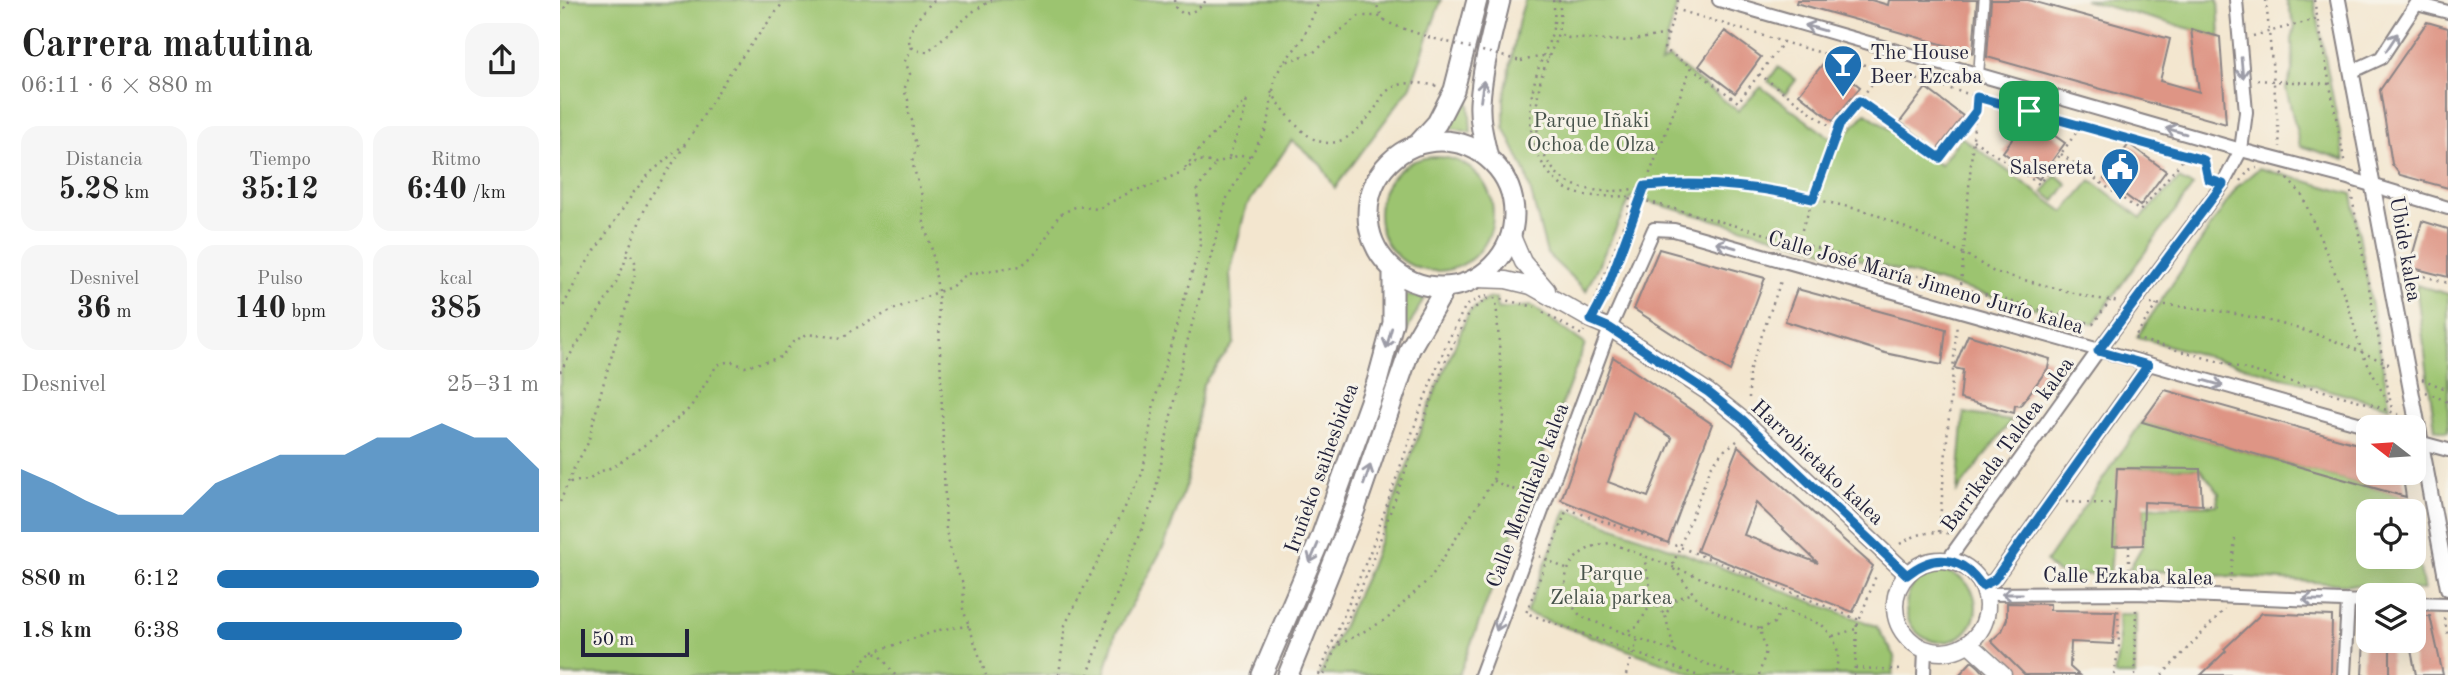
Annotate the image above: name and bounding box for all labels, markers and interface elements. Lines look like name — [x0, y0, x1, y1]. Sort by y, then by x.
one-way arrow — [1805, 21, 1827, 34]
button: share — [465, 23, 539, 97]
text: Carrera matutina — [21, 27, 313, 65]
one-way arrow — [2384, 33, 2399, 52]
bar icon: The House Beer Ezcaba — [1822, 43, 1864, 98]
place label: The House Beer Ezcaba — [1870, 43, 1983, 88]
one-way arrow — [2236, 56, 2249, 79]
text: 06:11 · 6 × 880 m — [21, 74, 213, 97]
one-way arrow — [1475, 80, 1488, 103]
pin — [1999, 81, 2059, 141]
icon: arrive — [2010, 92, 2048, 130]
park label: Parque Iñaki Ochoa de Olza — [1527, 111, 1655, 156]
one-way arrow — [2165, 124, 2187, 137]
public building icon: Salsereta — [2099, 146, 2141, 201]
text: Distancia — [65, 151, 143, 170]
text: Tiempo — [249, 151, 311, 170]
text: Ritmo — [431, 151, 481, 170]
place label: Salsereta — [2009, 158, 2093, 179]
text: 5.28 — [59, 175, 119, 205]
text: 35:12 — [241, 175, 319, 205]
text: 6:40 — [406, 175, 467, 205]
text: km — [119, 184, 149, 203]
text: /km — [467, 184, 506, 203]
street label: Ubide kalea — [2385, 195, 2424, 303]
street label: Calle José María Jimeno Jurío kalea — [1765, 228, 2086, 339]
one-way arrow — [1715, 237, 1737, 250]
text: Desnivel — [69, 270, 139, 289]
text: Pulso — [257, 270, 303, 289]
text: kcal — [440, 270, 472, 289]
text: 36 — [76, 294, 111, 324]
text: 140 — [234, 294, 286, 324]
text: 385 — [430, 294, 482, 324]
text: m — [111, 303, 132, 322]
text: bpm — [286, 303, 326, 322]
one-way arrow — [1382, 326, 1395, 349]
street label: Barrikada Taldea kalea — [1938, 354, 2078, 536]
text: Desnivel — [21, 373, 106, 396]
text: 25–31 m — [447, 373, 539, 396]
one-way arrow — [2202, 377, 2224, 390]
street label: Iruñeko saihesbidea — [1282, 381, 1363, 556]
street label: Harrobietako kalea — [1747, 397, 1887, 530]
street label: Calle Mendikale kalea — [1483, 400, 1573, 591]
north arrow — [2356, 415, 2426, 485]
map controls — [2356, 415, 2426, 653]
one-way arrow — [1361, 464, 1374, 486]
button: locate — [2356, 499, 2426, 569]
one-way arrow — [1307, 542, 1320, 563]
park label: Parque Zelaia parkea — [1550, 564, 1672, 609]
street label: Calle Ezkaba kalea — [2043, 566, 2213, 589]
text: 880 m — [21, 567, 86, 590]
text: 6:12 — [133, 567, 179, 590]
button: layers — [2356, 583, 2426, 653]
one-way arrow — [2001, 587, 2024, 601]
one-way arrow — [2302, 593, 2325, 606]
one-way arrow — [1493, 610, 1505, 632]
text: 1.8 km — [21, 619, 92, 642]
text: 6:38 — [133, 619, 179, 642]
scale bar — [581, 626, 690, 658]
text: 50 m — [592, 631, 634, 650]

